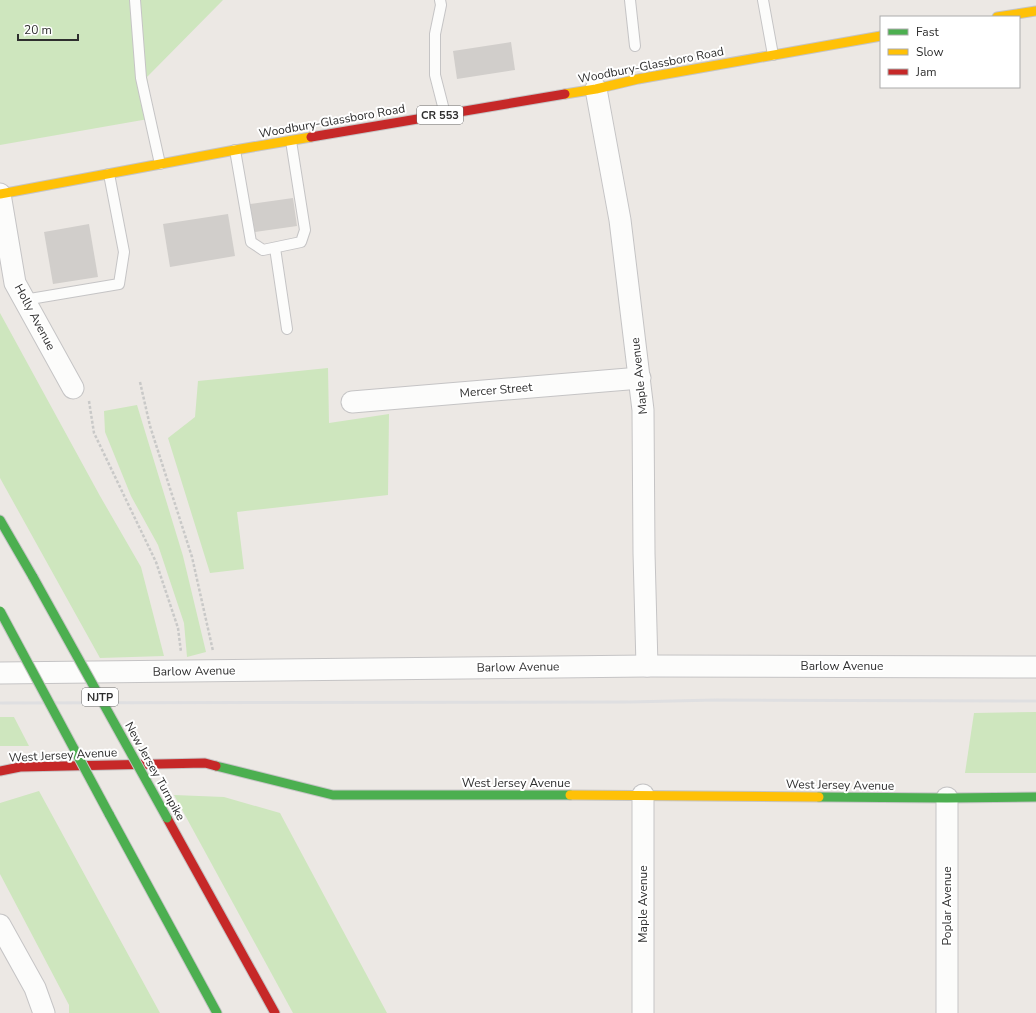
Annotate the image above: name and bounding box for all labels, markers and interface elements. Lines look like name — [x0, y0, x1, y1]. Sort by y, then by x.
scale bar — [18, 16, 78, 42]
legend — [880, 16, 1020, 88]
text: 20 m — [24, 22, 52, 38]
text: Fast — [916, 24, 939, 40]
street label: Woodbury-Glassboro Road — [577, 43, 725, 87]
text: Slow — [916, 44, 944, 60]
text: Jam — [915, 64, 937, 80]
street label: Woodbury-Glassboro Road — [258, 100, 406, 142]
road number: CR 553 — [417, 106, 463, 124]
street label: Holly Avenue — [11, 281, 59, 353]
street label: Maple Avenue — [627, 337, 651, 415]
street label: Mercer Street — [459, 379, 534, 401]
street label: Barlow Avenue — [476, 658, 560, 676]
street label: Barlow Avenue — [801, 658, 883, 674]
street label: Barlow Avenue — [152, 662, 236, 680]
road number: NJTP — [82, 688, 118, 706]
street label: New Jersey Turnpike — [121, 719, 189, 823]
street label: West Jersey Avenue — [8, 744, 118, 766]
street label: West Jersey Avenue — [462, 775, 570, 791]
street label: West Jersey Avenue — [786, 776, 894, 794]
street label: Maple Avenue — [635, 865, 651, 943]
street label: Poplar Avenue — [939, 866, 955, 946]

